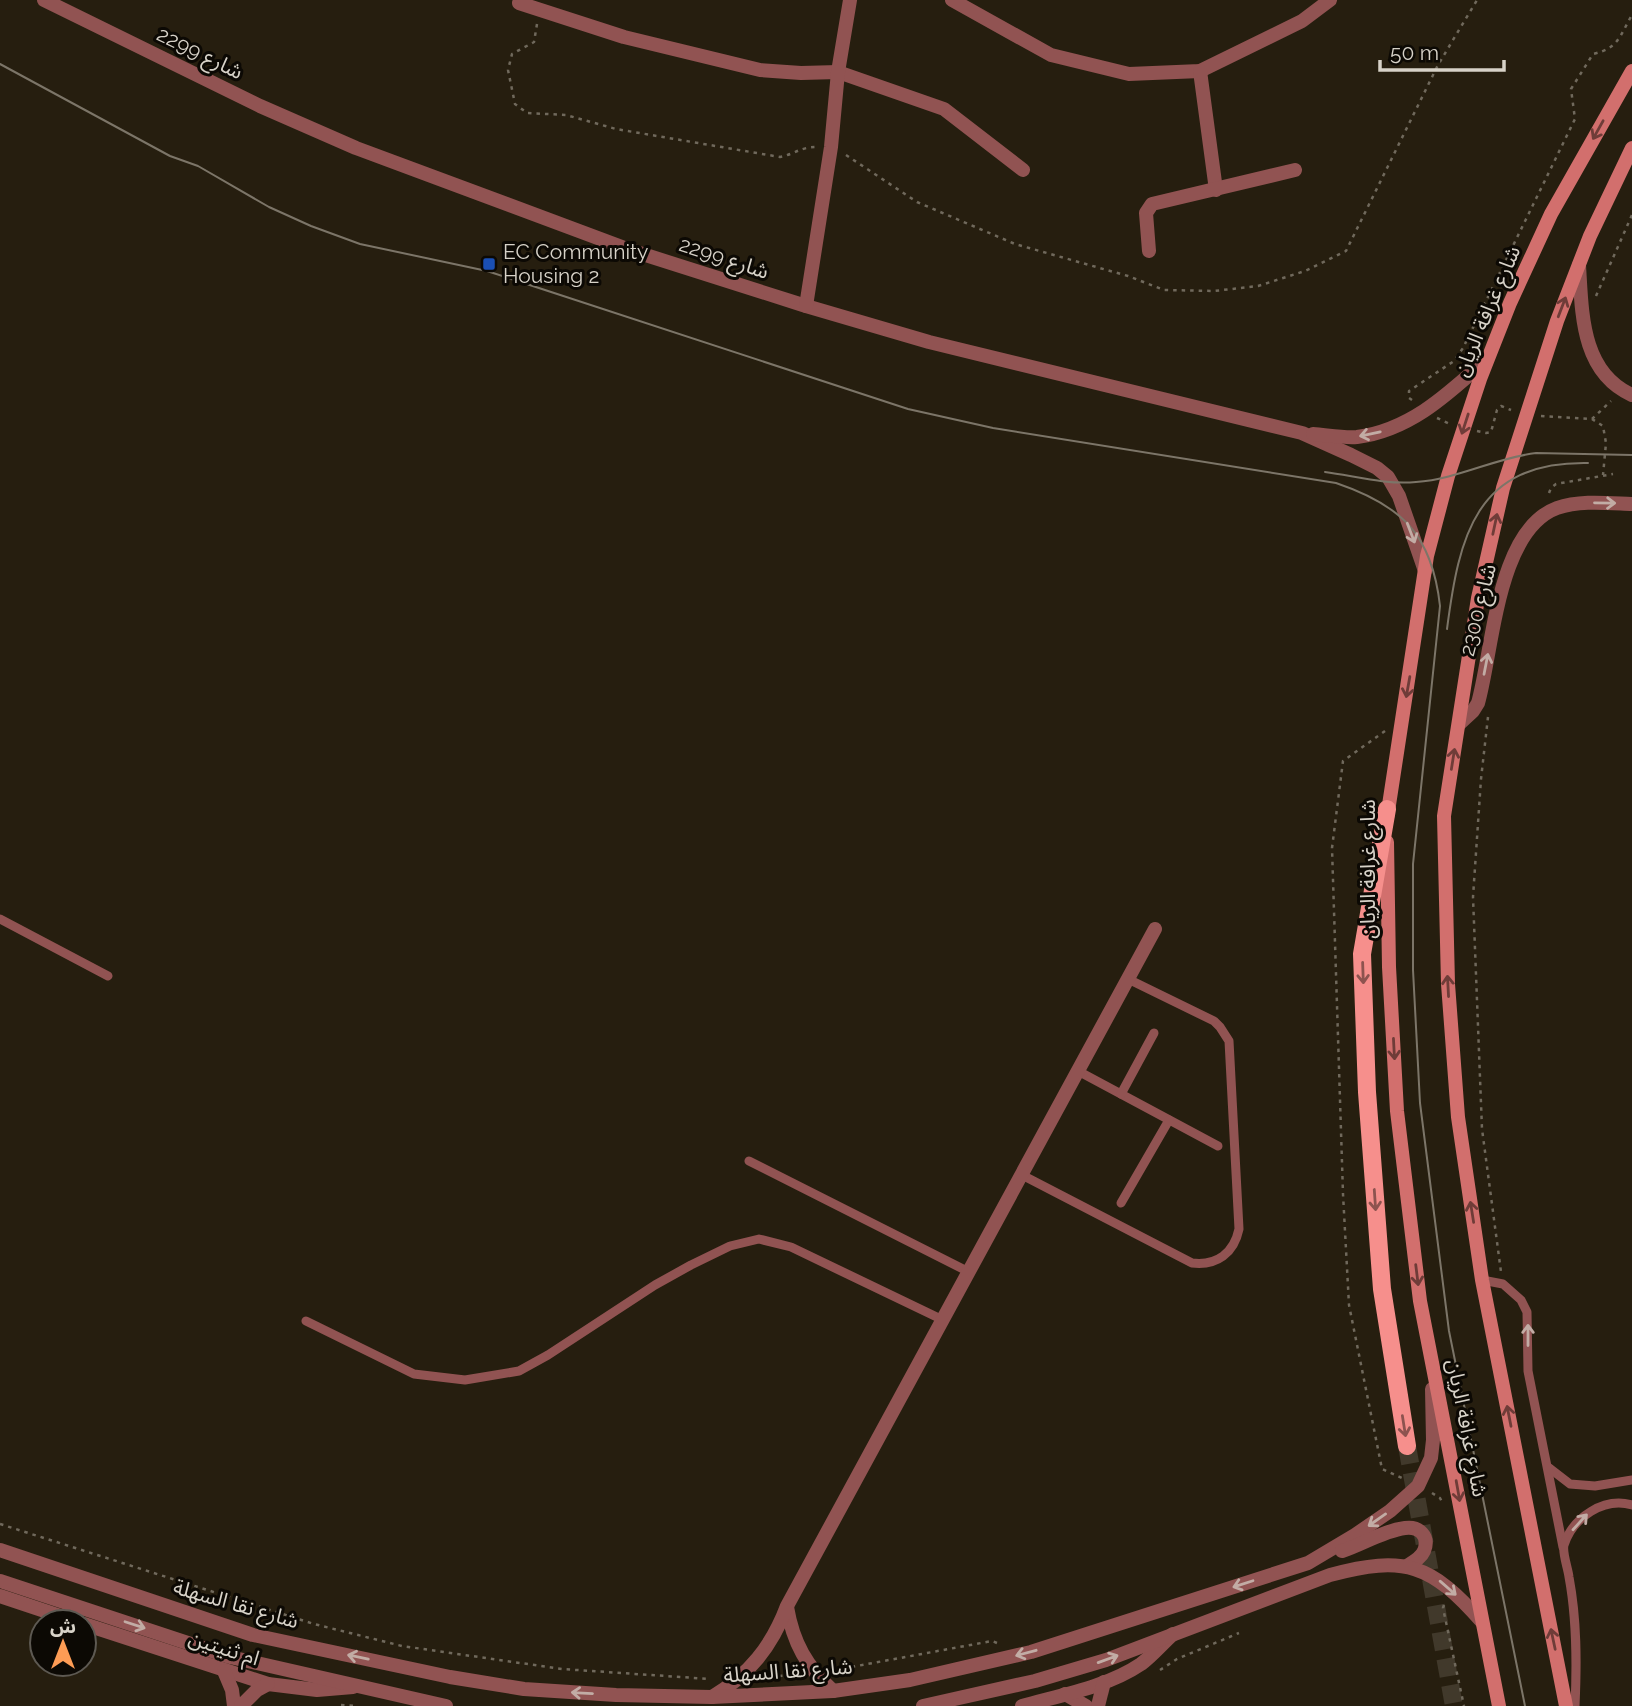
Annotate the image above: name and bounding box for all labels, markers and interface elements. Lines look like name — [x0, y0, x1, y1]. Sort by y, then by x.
street label: شارع 2299 — [152, 21, 247, 87]
scale bar — [1380, 28, 1504, 72]
text: 50 m — [1390, 40, 1439, 65]
one-way arrow — [1591, 119, 1605, 139]
street label: شارع 2299 — [675, 231, 772, 287]
place label: EC Community Housing 2 — [503, 239, 648, 288]
street label: شارع غرافة الريان — [1448, 242, 1528, 381]
marker: EC Community Housing 2 — [481, 256, 497, 272]
one-way arrow — [1557, 296, 1570, 318]
one-way arrow — [1458, 413, 1471, 435]
one-way arrow — [1359, 428, 1382, 442]
one-way arrow — [1594, 496, 1617, 510]
one-way arrow — [1488, 513, 1502, 536]
one-way arrow — [1406, 522, 1419, 544]
street label: شارع 2300 — [1454, 561, 1504, 659]
one-way arrow — [1480, 653, 1493, 676]
one-way arrow — [1401, 675, 1414, 697]
one-way arrow — [1447, 748, 1460, 771]
street label: شارع غرافة الريان — [1355, 799, 1383, 939]
one-way arrow — [1356, 961, 1369, 984]
one-way arrow — [1441, 975, 1454, 998]
one-way arrow — [1387, 1037, 1400, 1060]
one-way arrow — [1369, 1189, 1382, 1211]
one-way arrow — [1465, 1201, 1478, 1224]
one-way arrow — [1410, 1263, 1423, 1286]
one-way arrow — [1521, 1324, 1535, 1347]
street label: شارع غرافة الريان — [1439, 1357, 1493, 1499]
one-way arrow — [1501, 1405, 1515, 1428]
one-way arrow — [1398, 1414, 1411, 1437]
one-way arrow — [1451, 1479, 1465, 1502]
one-way arrow — [1368, 1513, 1387, 1527]
one-way arrow — [1572, 1513, 1588, 1531]
street label: شارع نقا السهلة — [170, 1574, 302, 1636]
one-way arrow — [1232, 1579, 1254, 1592]
one-way arrow — [1439, 1580, 1457, 1596]
north arrow — [28, 1608, 98, 1678]
text: ش — [50, 1615, 76, 1637]
one-way arrow — [123, 1620, 145, 1632]
street label: ام ثنيتين — [184, 1624, 263, 1674]
one-way arrow — [1545, 1628, 1559, 1651]
one-way arrow — [1015, 1647, 1038, 1660]
one-way arrow — [347, 1650, 370, 1664]
one-way arrow — [1096, 1652, 1118, 1664]
street label: شارع نقا السهلة — [723, 1654, 854, 1690]
one-way arrow — [572, 1686, 594, 1699]

